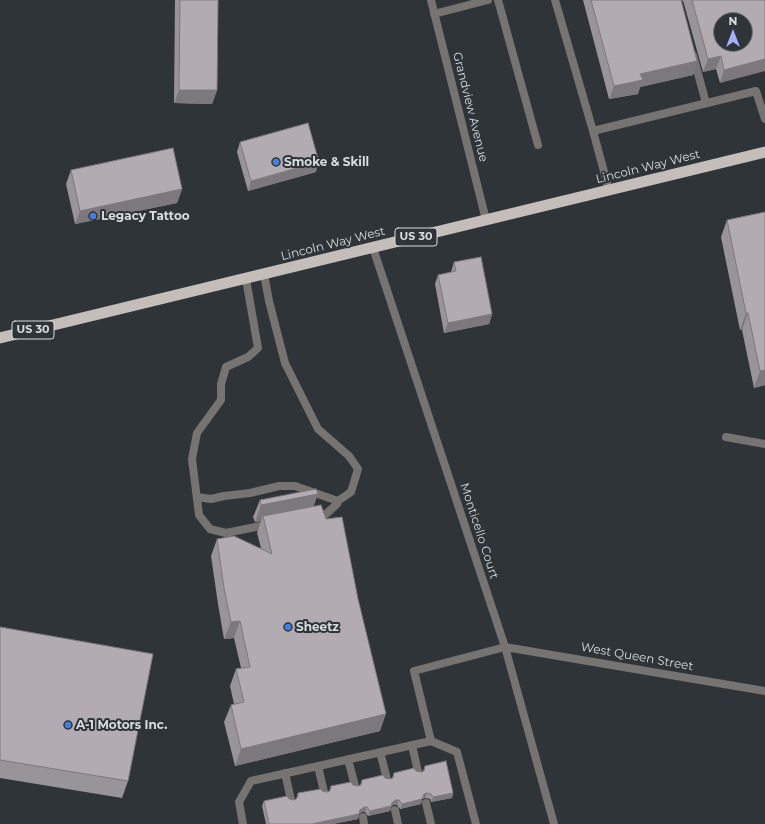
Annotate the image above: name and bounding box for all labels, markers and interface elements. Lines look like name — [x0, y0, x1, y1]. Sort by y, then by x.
north arrow — [713, 12, 753, 52]
text: N — [729, 14, 737, 28]
street label: Grandview Avenue — [449, 51, 491, 163]
street label: Lincoln Way West — [594, 147, 702, 187]
place label: Smoke & Skill — [284, 155, 369, 169]
marker: Smoke & Skill — [271, 157, 281, 167]
place label: Legacy Tattoo — [101, 209, 190, 223]
marker: Legacy Tattoo — [88, 211, 98, 221]
street label: Lincoln Way West — [279, 224, 387, 264]
road number: US 30 — [395, 228, 437, 246]
road number: US 30 — [12, 321, 54, 339]
street label: Monticello Court — [457, 481, 501, 581]
place label: Sheetz — [296, 620, 339, 634]
marker: Sheetz — [283, 622, 293, 632]
street label: West Queen Street — [580, 640, 694, 674]
place label: A-1 Motors Inc. — [76, 718, 167, 732]
marker: A-1 Motors Inc. — [63, 720, 73, 730]

